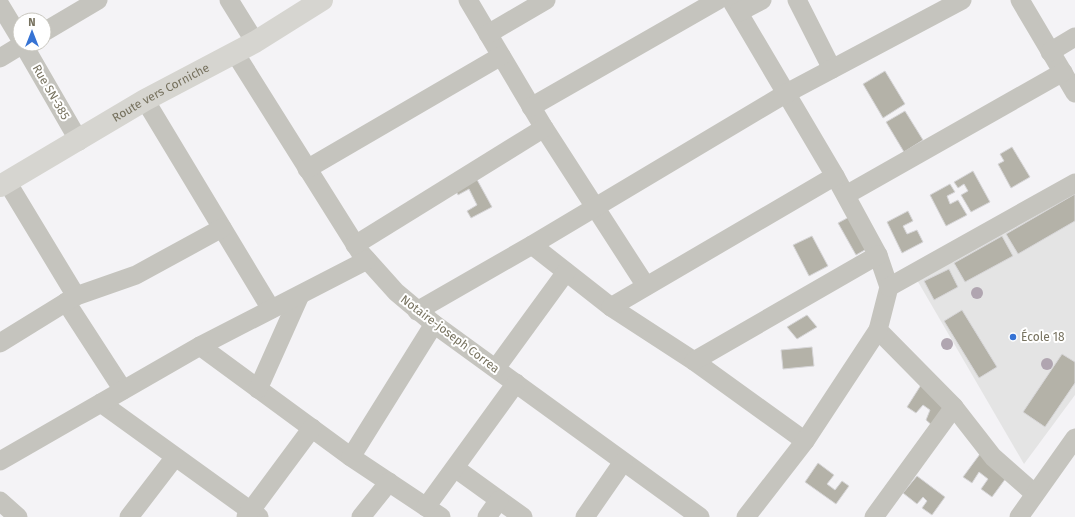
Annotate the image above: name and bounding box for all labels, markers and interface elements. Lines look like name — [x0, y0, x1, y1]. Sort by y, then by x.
north arrow — [12, 12, 52, 52]
text: N — [28, 16, 36, 29]
street label: Route vers Corniche — [110, 60, 212, 125]
street label: Rue SN-385 — [30, 62, 72, 122]
street label: Notaire-joseph Correa — [398, 292, 502, 376]
place label: École 18 — [1021, 329, 1065, 344]
marker: École 18 — [1008, 332, 1018, 342]

